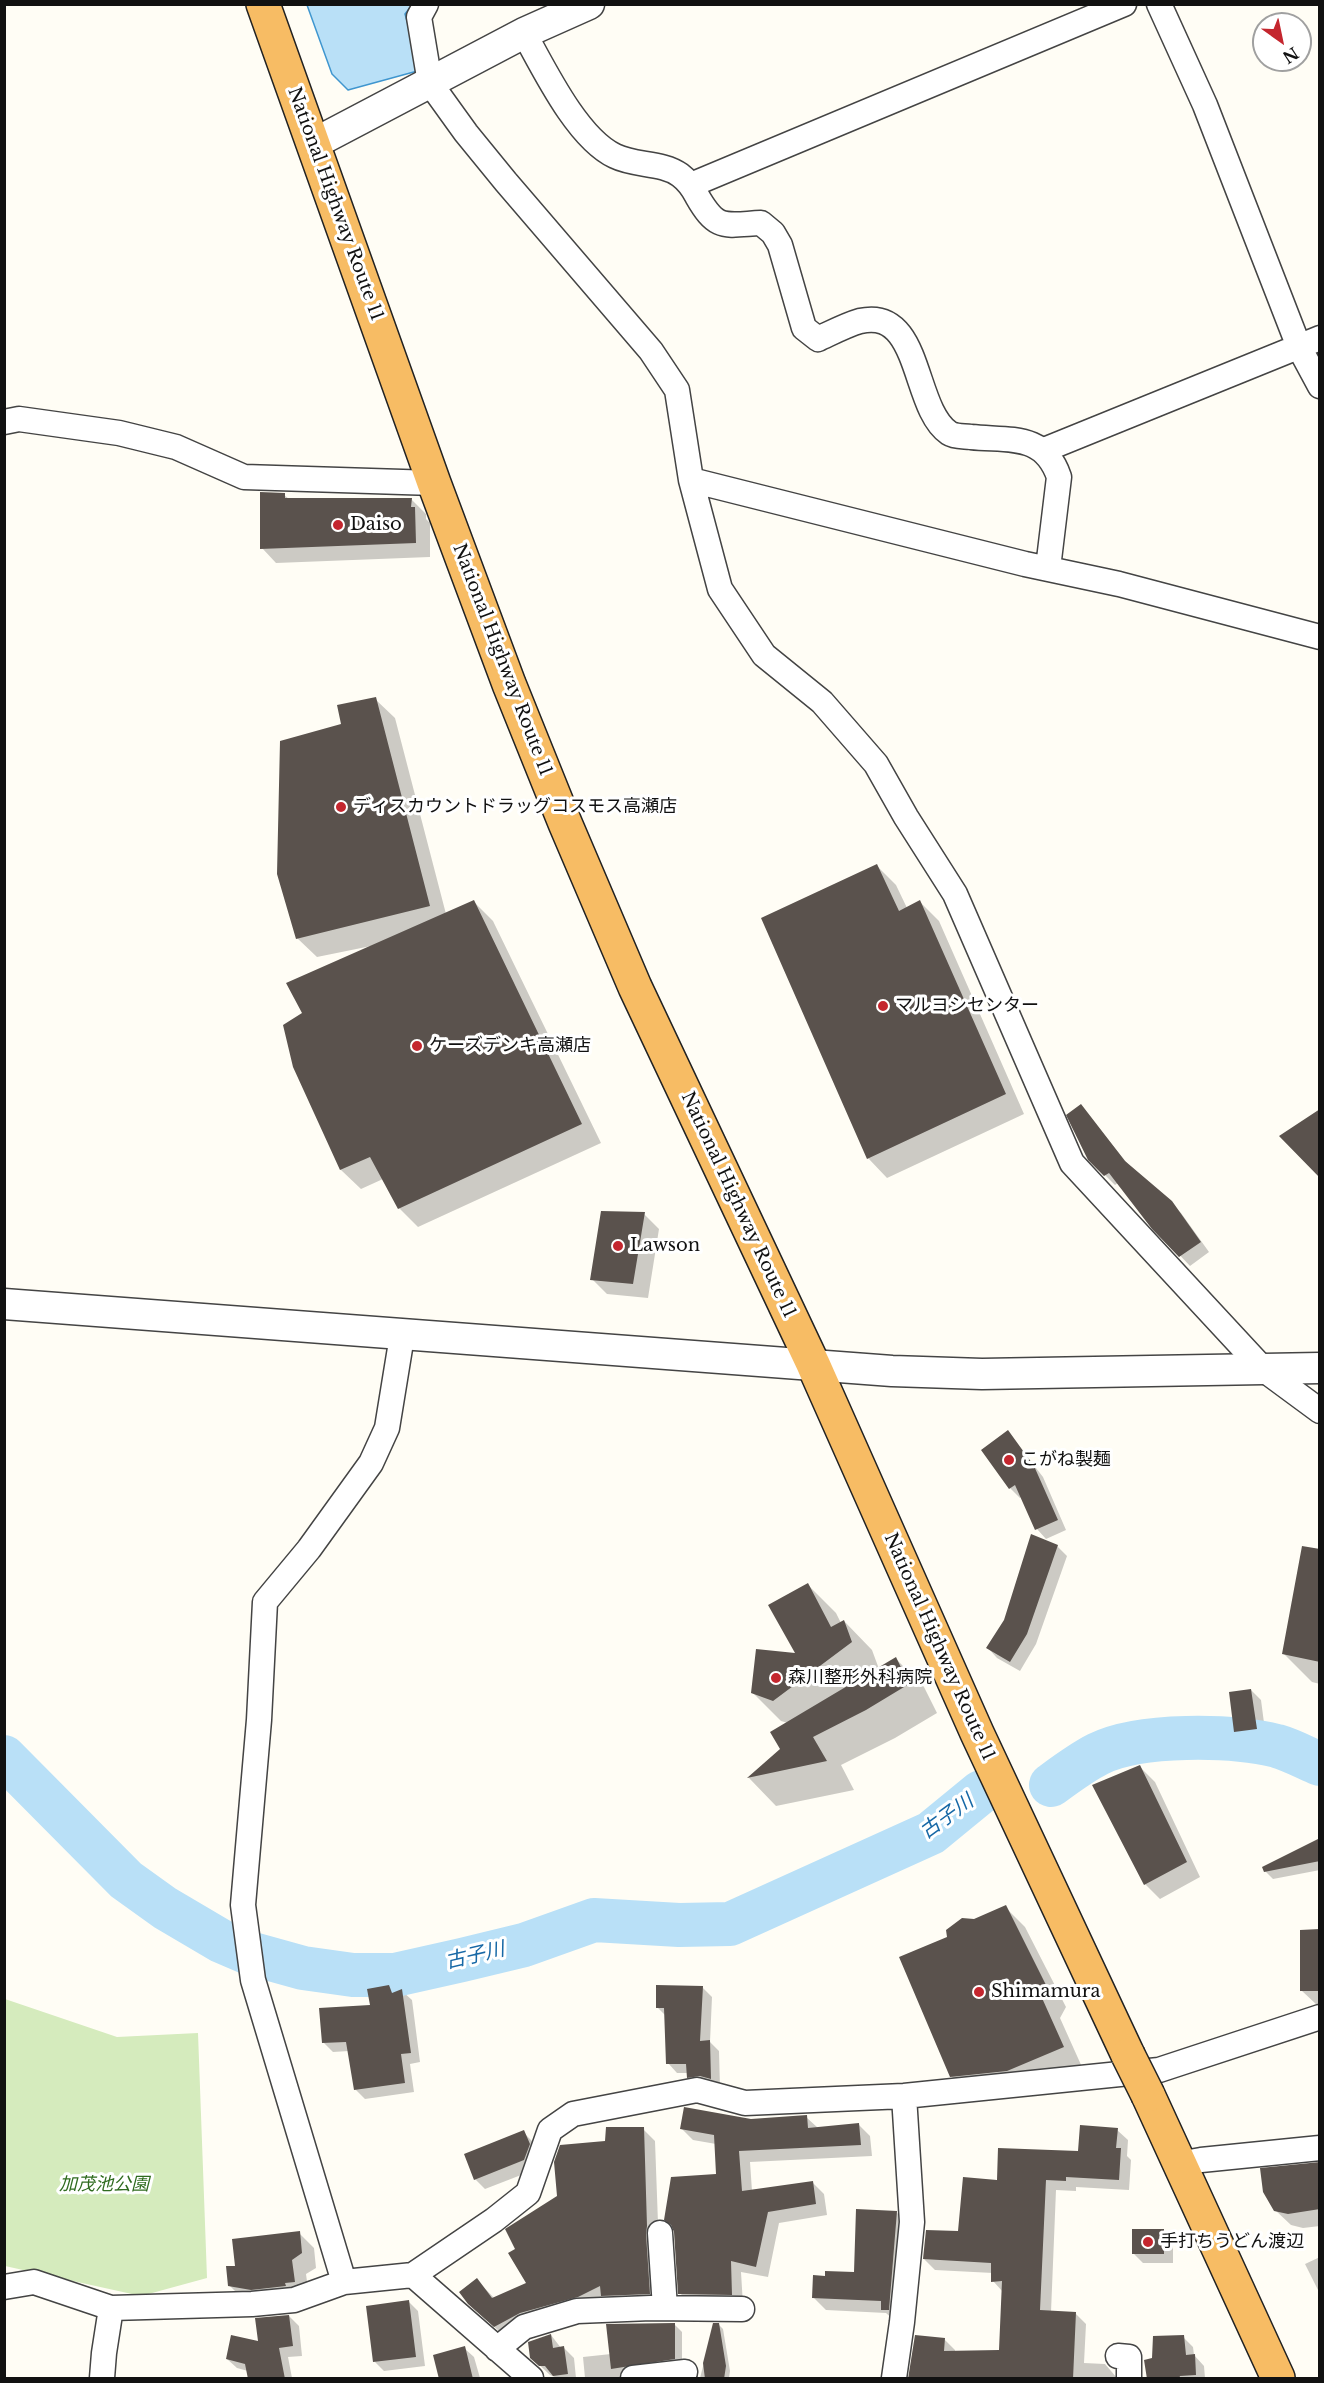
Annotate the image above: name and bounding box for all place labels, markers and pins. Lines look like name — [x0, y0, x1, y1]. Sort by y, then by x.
place label: Daiso — [350, 514, 402, 536]
marker: Daiso — [331, 518, 345, 532]
place label: ディスカウントドラッグコスモス高瀬店 — [353, 796, 677, 818]
marker: ディスカウントドラッグコスモス高瀬店 — [334, 800, 348, 814]
place label: マルヨシセンター — [895, 995, 1039, 1017]
marker: マルヨシセンター — [876, 999, 890, 1013]
place label: ケーズデンキ高瀬店 — [429, 1035, 591, 1057]
marker: ケーズデンキ高瀬店 — [410, 1039, 424, 1053]
place label: Lawson — [630, 1235, 700, 1257]
marker: Lawson — [611, 1239, 625, 1253]
place label: こがね製麺 — [1021, 1449, 1111, 1471]
marker: こがね製麺 — [1002, 1453, 1016, 1467]
place label: 森川整形外科病院 — [788, 1667, 932, 1689]
marker: 森川整形外科病院 — [769, 1671, 783, 1685]
place label: Shimamura — [991, 1981, 1100, 2003]
marker: Shimamura — [972, 1985, 986, 1999]
place label: 手打ちうどん渡辺 — [1160, 2231, 1304, 2253]
marker: 手打ちうどん渡辺 — [1141, 2235, 1155, 2249]

